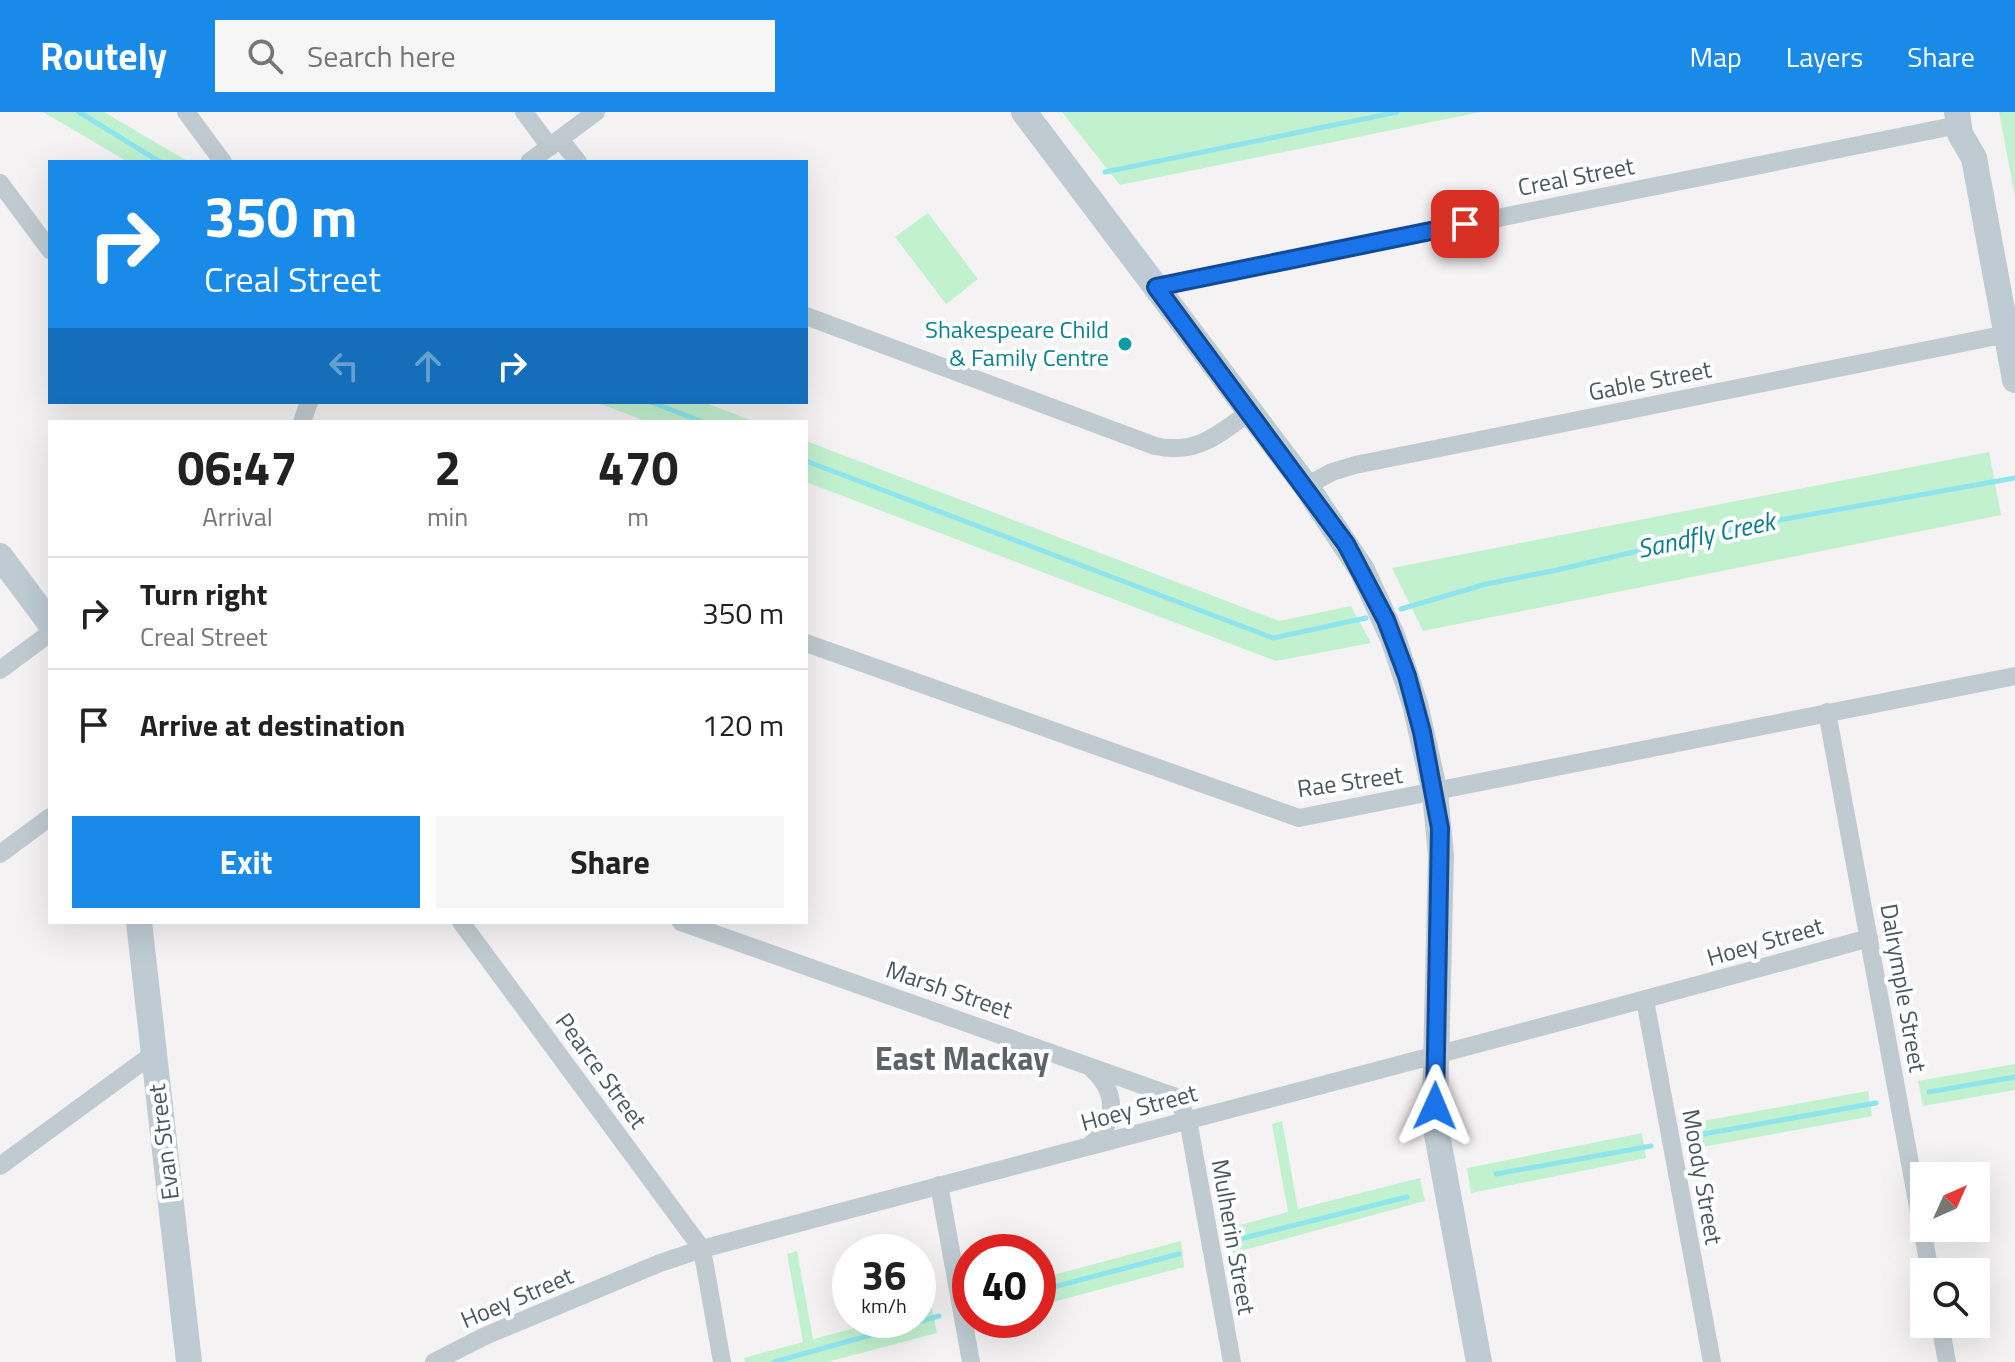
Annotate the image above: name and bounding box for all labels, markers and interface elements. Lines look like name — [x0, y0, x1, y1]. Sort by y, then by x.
search box — [215, 20, 775, 92]
text: Routely — [40, 27, 167, 85]
text: Search here — [307, 33, 456, 79]
icon: search — [243, 34, 287, 78]
text: Map — [1689, 35, 1742, 78]
text: Layers — [1786, 35, 1863, 78]
text: Share — [1907, 35, 1975, 78]
street label: Creal Street — [1515, 147, 1638, 205]
text: 350 m — [204, 174, 357, 259]
pin — [1431, 190, 1499, 258]
icon: right — [72, 192, 176, 296]
icon: arrive — [1443, 202, 1487, 246]
text: Creal Street — [204, 251, 381, 306]
place label: Shakespeare Child & Family Centre — [925, 311, 1109, 375]
marker: Shakespeare Child & Family Centre — [1116, 335, 1134, 353]
icon: left — [322, 344, 366, 388]
icon: ahead — [406, 344, 450, 388]
icon: right — [490, 344, 534, 388]
street label: Gable Street — [1585, 350, 1715, 410]
text: 06:47 — [178, 431, 297, 504]
text: 2 — [434, 431, 461, 504]
text: 470 — [598, 431, 678, 504]
text: Arrival — [202, 497, 273, 536]
text: min — [427, 497, 468, 536]
text: m — [627, 497, 649, 536]
water label: Sandfly Creek — [1634, 500, 1782, 568]
text: Turn right — [140, 571, 268, 617]
text: 350 m — [702, 590, 784, 636]
icon: right — [72, 591, 116, 635]
text: Creal Street — [140, 617, 268, 656]
text: Arrive at destination — [140, 702, 405, 748]
text: 120 m — [702, 702, 784, 748]
icon: arrive — [72, 703, 116, 747]
street label: Rae Street — [1295, 756, 1405, 806]
button: Exit — [72, 816, 420, 908]
button: Share — [436, 816, 784, 908]
street label: Dalrymple Street — [1871, 901, 1937, 1075]
street label: Hoey Street — [1702, 907, 1828, 975]
street label: Marsh Street — [881, 951, 1018, 1028]
street label: Pearce Street — [547, 1005, 657, 1136]
district label: East Mackay — [875, 1034, 1049, 1082]
position arrow — [1393, 1064, 1477, 1148]
street label: Hoey Street — [1076, 1074, 1202, 1140]
street label: Evan Street — [138, 1082, 188, 1202]
street label: Moody Street — [1673, 1106, 1733, 1248]
street label: Mulherin Street — [1203, 1156, 1265, 1318]
north arrow — [1910, 1162, 1990, 1242]
map controls — [1910, 1162, 1990, 1338]
speed limit sign: 40 — [952, 1234, 1056, 1338]
text: 36 — [862, 1245, 906, 1306]
street label: Hoey Street — [455, 1257, 579, 1337]
button: search — [1910, 1258, 1990, 1338]
text: km/h — [861, 1290, 907, 1321]

